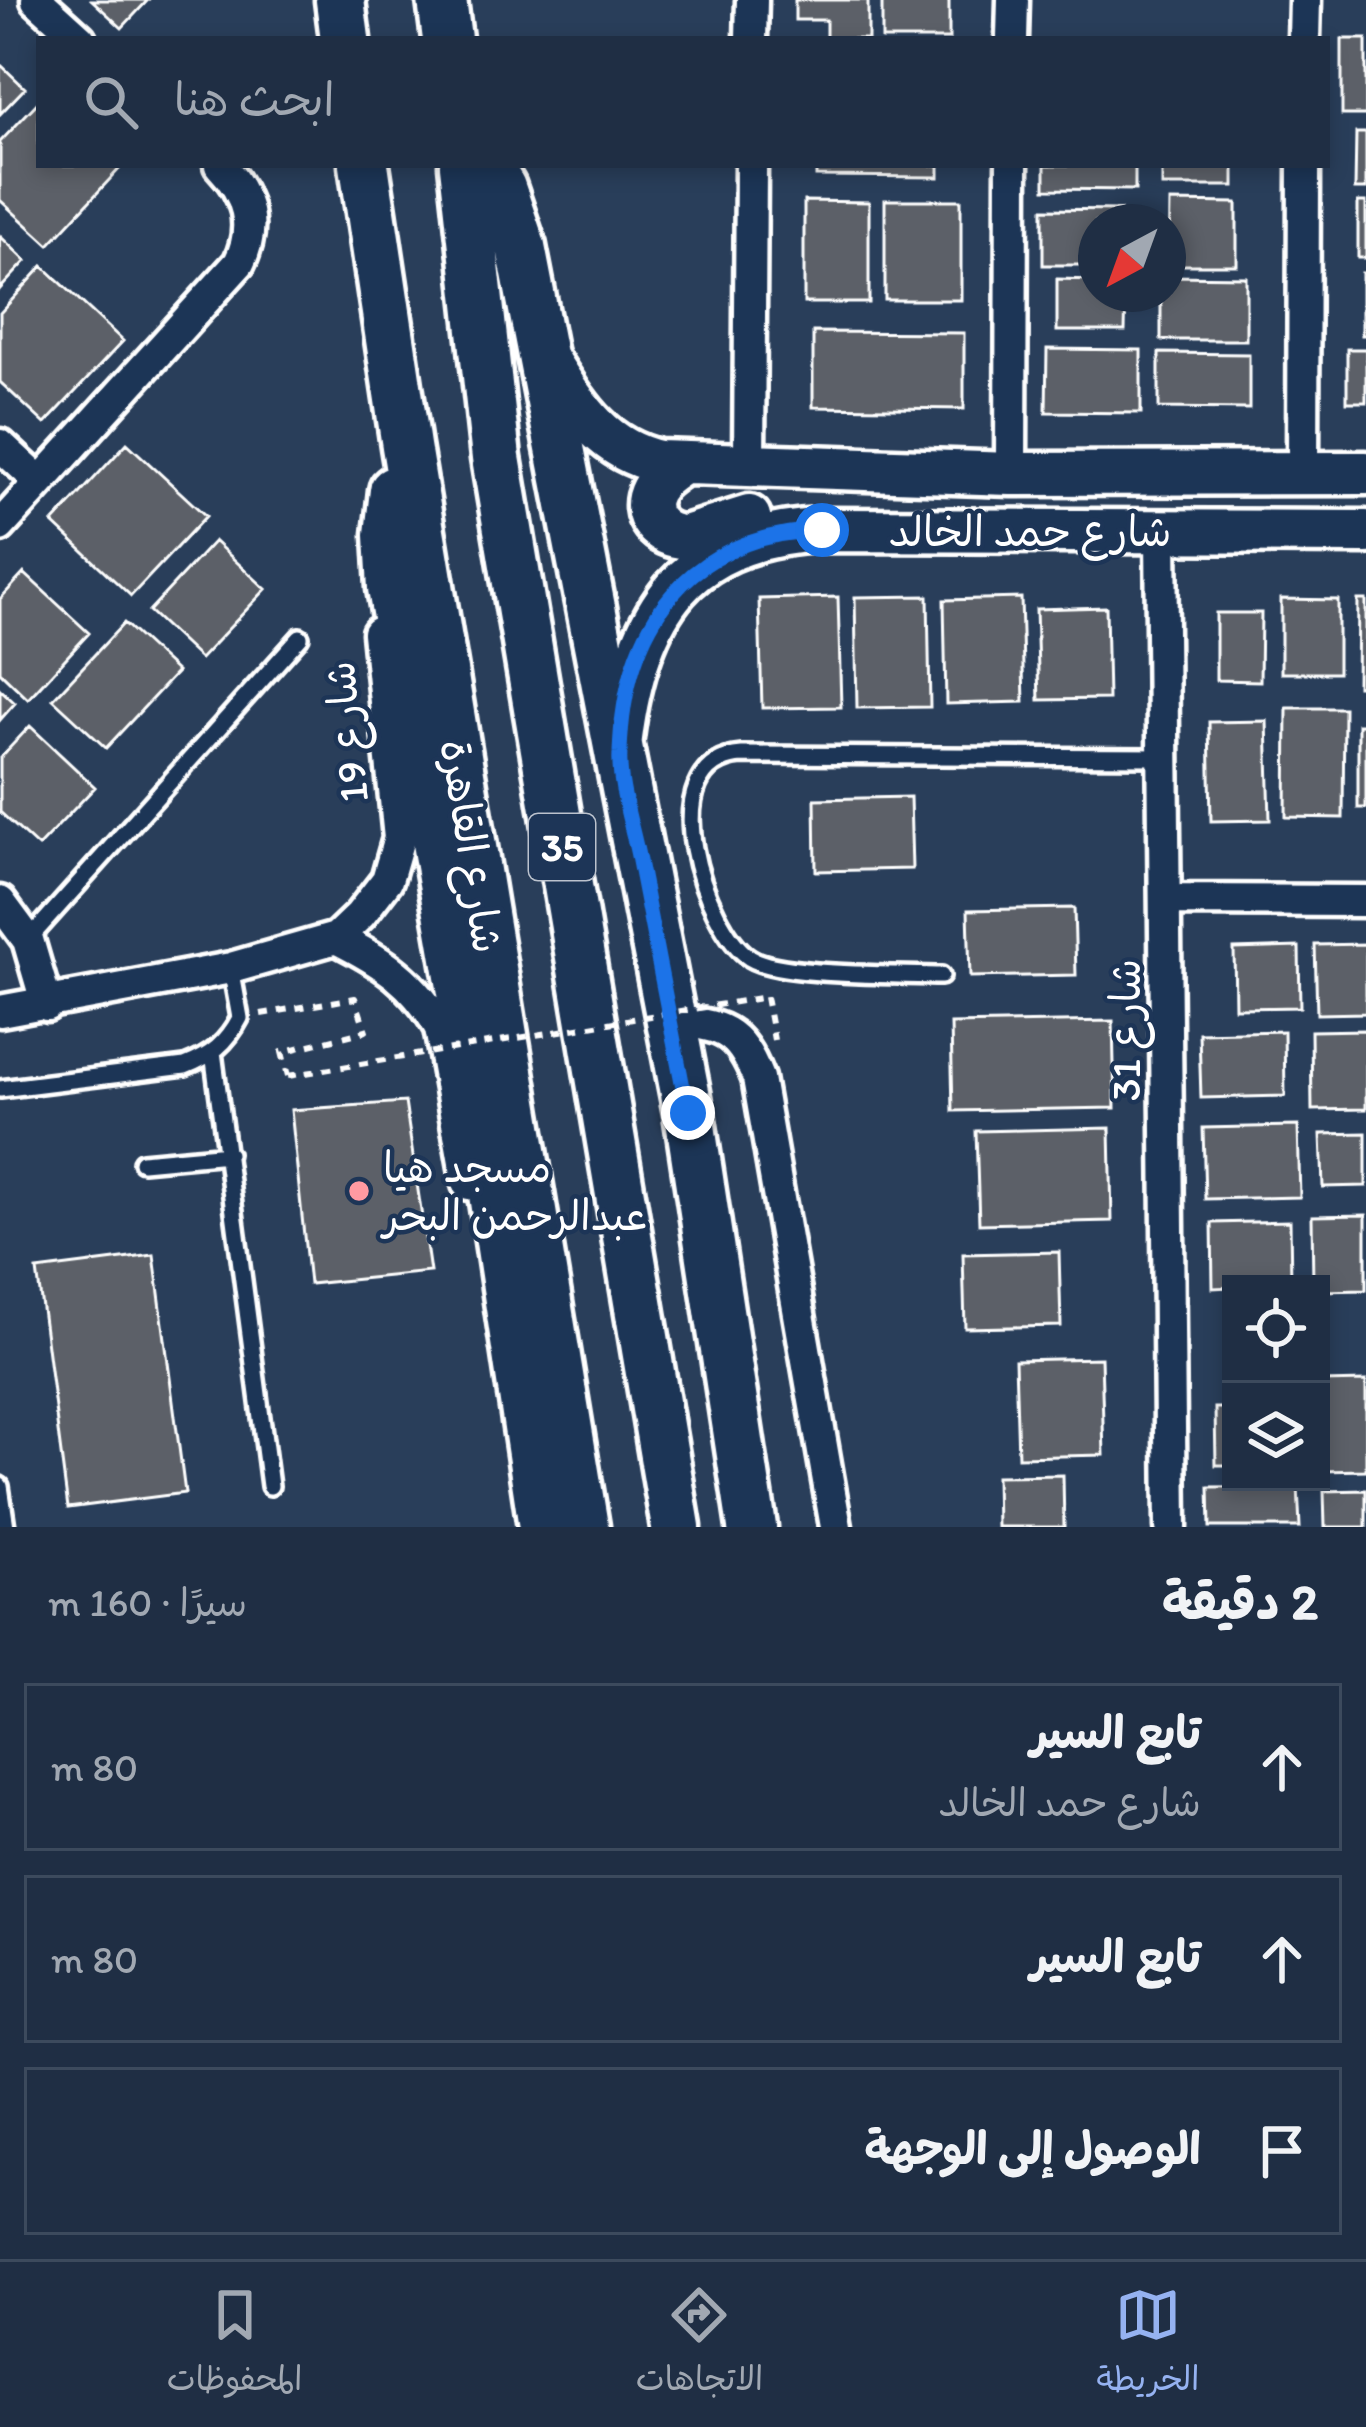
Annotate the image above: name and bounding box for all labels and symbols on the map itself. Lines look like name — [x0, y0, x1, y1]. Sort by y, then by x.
north arrow — [1078, 204, 1186, 312]
route start — [795, 503, 849, 557]
street label: شارع حمد الخالد — [888, 506, 1172, 561]
street label: شارع 19 — [314, 658, 383, 805]
street label: شارع القاهرة — [426, 736, 514, 957]
road number: 35 — [529, 814, 595, 880]
street label: شارع 31 — [1100, 959, 1155, 1101]
route end — [661, 1086, 715, 1140]
place label: مسجد هيا عبدالرحمن البحر — [380, 1142, 647, 1241]
marker: مسجد هيا عبدالرحمن البحر — [346, 1178, 372, 1204]

